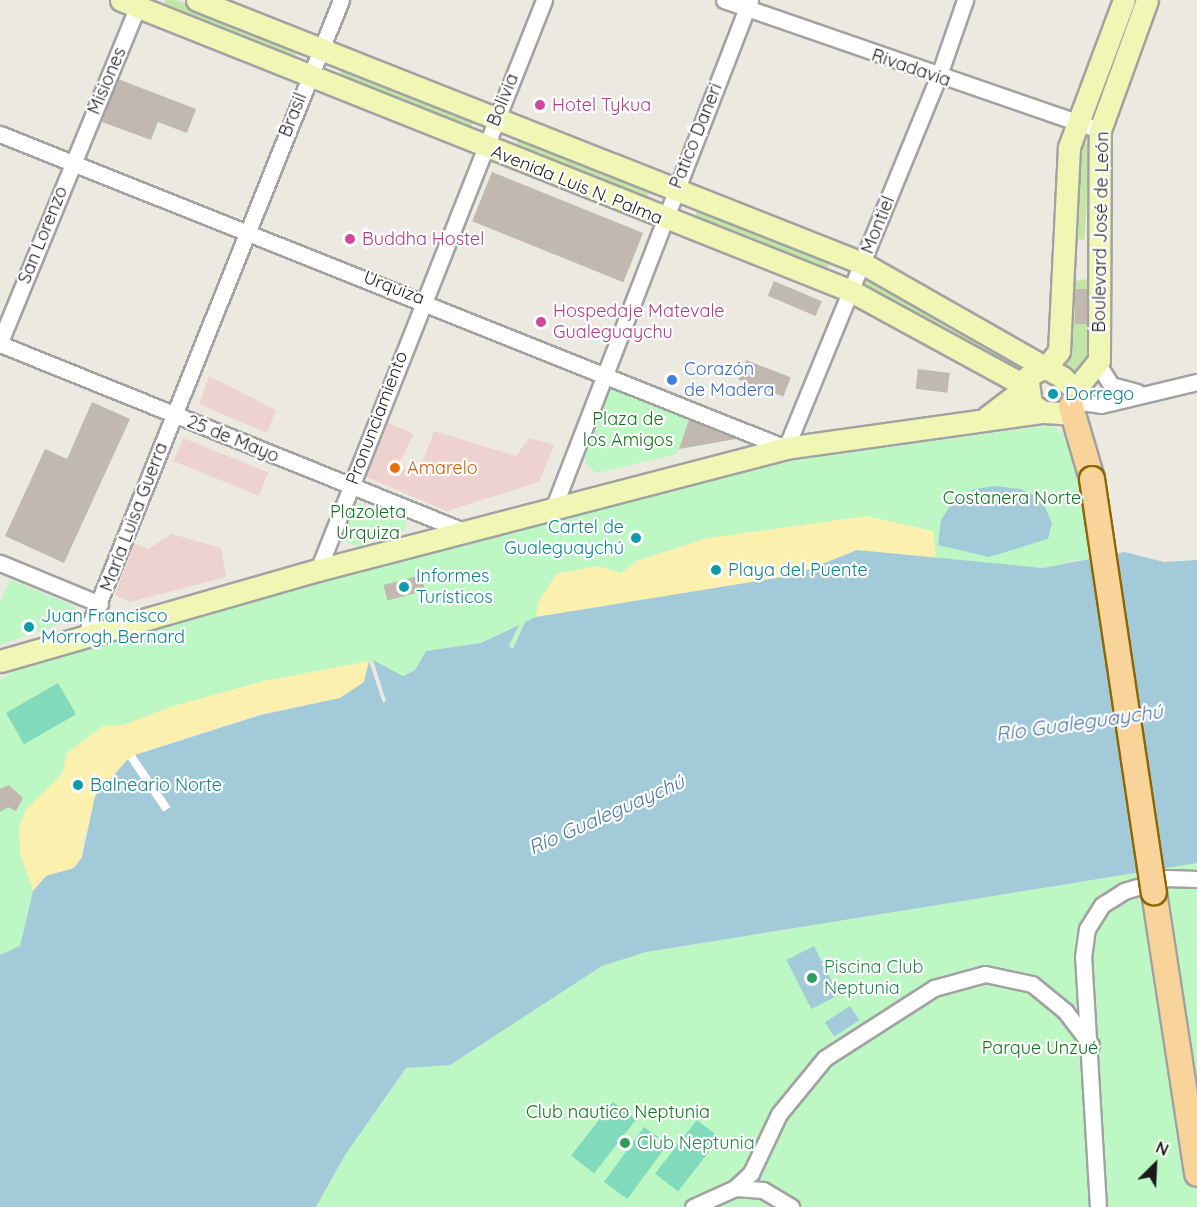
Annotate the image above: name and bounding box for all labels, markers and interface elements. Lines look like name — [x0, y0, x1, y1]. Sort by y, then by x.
street label: Misiones — [83, 44, 131, 118]
street label: Rivadavia — [869, 44, 953, 92]
street label: Bolivia — [483, 71, 523, 129]
street label: Patico Daneri — [665, 80, 727, 192]
street label: Brasil — [274, 90, 312, 140]
place label: Hotel Tykua — [552, 94, 651, 116]
marker: Hotel Tykua — [533, 98, 547, 112]
street label: Boulevard José de León — [1088, 131, 1114, 333]
street label: Avenida Luis N. Palma — [488, 141, 666, 229]
street label: San Lorenzo — [14, 183, 72, 287]
street label: Montiel — [857, 193, 899, 257]
place label: Buddha Hostel — [362, 228, 484, 250]
marker: Buddha Hostel — [343, 232, 357, 246]
street label: Urquiza — [360, 266, 428, 310]
place label: Hospedaje Matevale Gualeguaychu — [553, 301, 725, 344]
marker: Hospedaje Matevale Gualeguaychu — [534, 315, 548, 329]
street label: Pronunciamiento — [342, 348, 412, 488]
place label: Corazón de Madera — [684, 359, 774, 401]
marker: Corazón de Madera — [665, 373, 679, 387]
place label: Dorrego — [1065, 383, 1134, 405]
marker: Dorrego — [1046, 387, 1060, 401]
park label: Plaza de los Amigos — [583, 409, 673, 452]
street label: 25 de Mayo — [184, 411, 282, 467]
street label: María Luisa Guerra — [96, 439, 172, 595]
place label: Amarelo — [407, 457, 478, 479]
marker: Amarelo — [388, 461, 402, 475]
park label: Costanera Norte — [943, 487, 1081, 509]
park label: Plazoleta Urquiza — [330, 502, 406, 544]
place label: Cartel de Gualeguaychú — [504, 517, 624, 560]
marker: Cartel de Gualeguaychú — [629, 531, 643, 545]
place label: Playa del Puente — [728, 559, 868, 581]
marker: Playa del Puente — [709, 563, 723, 577]
place label: Informes Turísticos — [416, 566, 493, 608]
marker: Informes Turísticos — [397, 580, 411, 594]
place label: Juan Francisco Morrogh Bernard — [41, 606, 185, 648]
marker: Juan Francisco Morrogh Bernard — [22, 620, 36, 634]
water label: Río Gualeguaychú — [994, 698, 1164, 746]
water label: Río Gualeguaychú — [524, 769, 688, 859]
place label: Balneario Norte — [90, 774, 222, 796]
marker: Balneario Norte — [71, 778, 85, 792]
place label: Piscina Club Neptunia — [824, 957, 923, 1000]
marker: Piscina Club Neptunia — [805, 971, 819, 985]
park label: Parque Unzué — [982, 1037, 1098, 1059]
park label: Club nautico Neptunia — [526, 1101, 710, 1123]
place label: Club Neptunia — [637, 1132, 755, 1154]
north arrow — [1125, 1135, 1185, 1195]
marker: Club Neptunia — [618, 1136, 632, 1150]
text: N — [1153, 1137, 1172, 1160]

